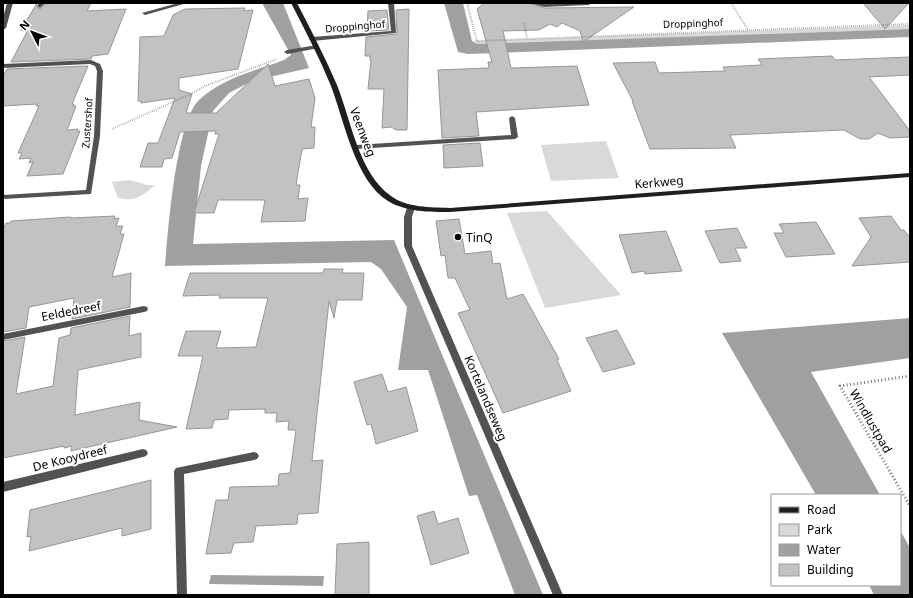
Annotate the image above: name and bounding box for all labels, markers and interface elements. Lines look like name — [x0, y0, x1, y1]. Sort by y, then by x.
north arrow — [12, 12, 52, 52]
street label: Droppinghof — [663, 15, 724, 31]
street label: Droppinghof — [324, 16, 386, 36]
text: N — [16, 17, 33, 33]
street label: Zustershof — [78, 97, 96, 149]
street label: Veenweg — [346, 105, 380, 159]
street label: Kerkweg — [634, 171, 684, 193]
place label: TinQ — [466, 229, 493, 246]
marker: TinQ — [453, 232, 463, 242]
street label: Eeldedreef — [40, 297, 103, 325]
street label: Kortelandseweg — [460, 353, 512, 443]
street label: Windlustpad — [846, 386, 896, 456]
street label: De Kooydreef — [31, 440, 110, 475]
legend — [771, 494, 901, 586]
text: Road — [807, 501, 836, 518]
text: Park — [807, 521, 833, 538]
text: Water — [807, 541, 841, 558]
text: Building — [807, 561, 854, 578]

